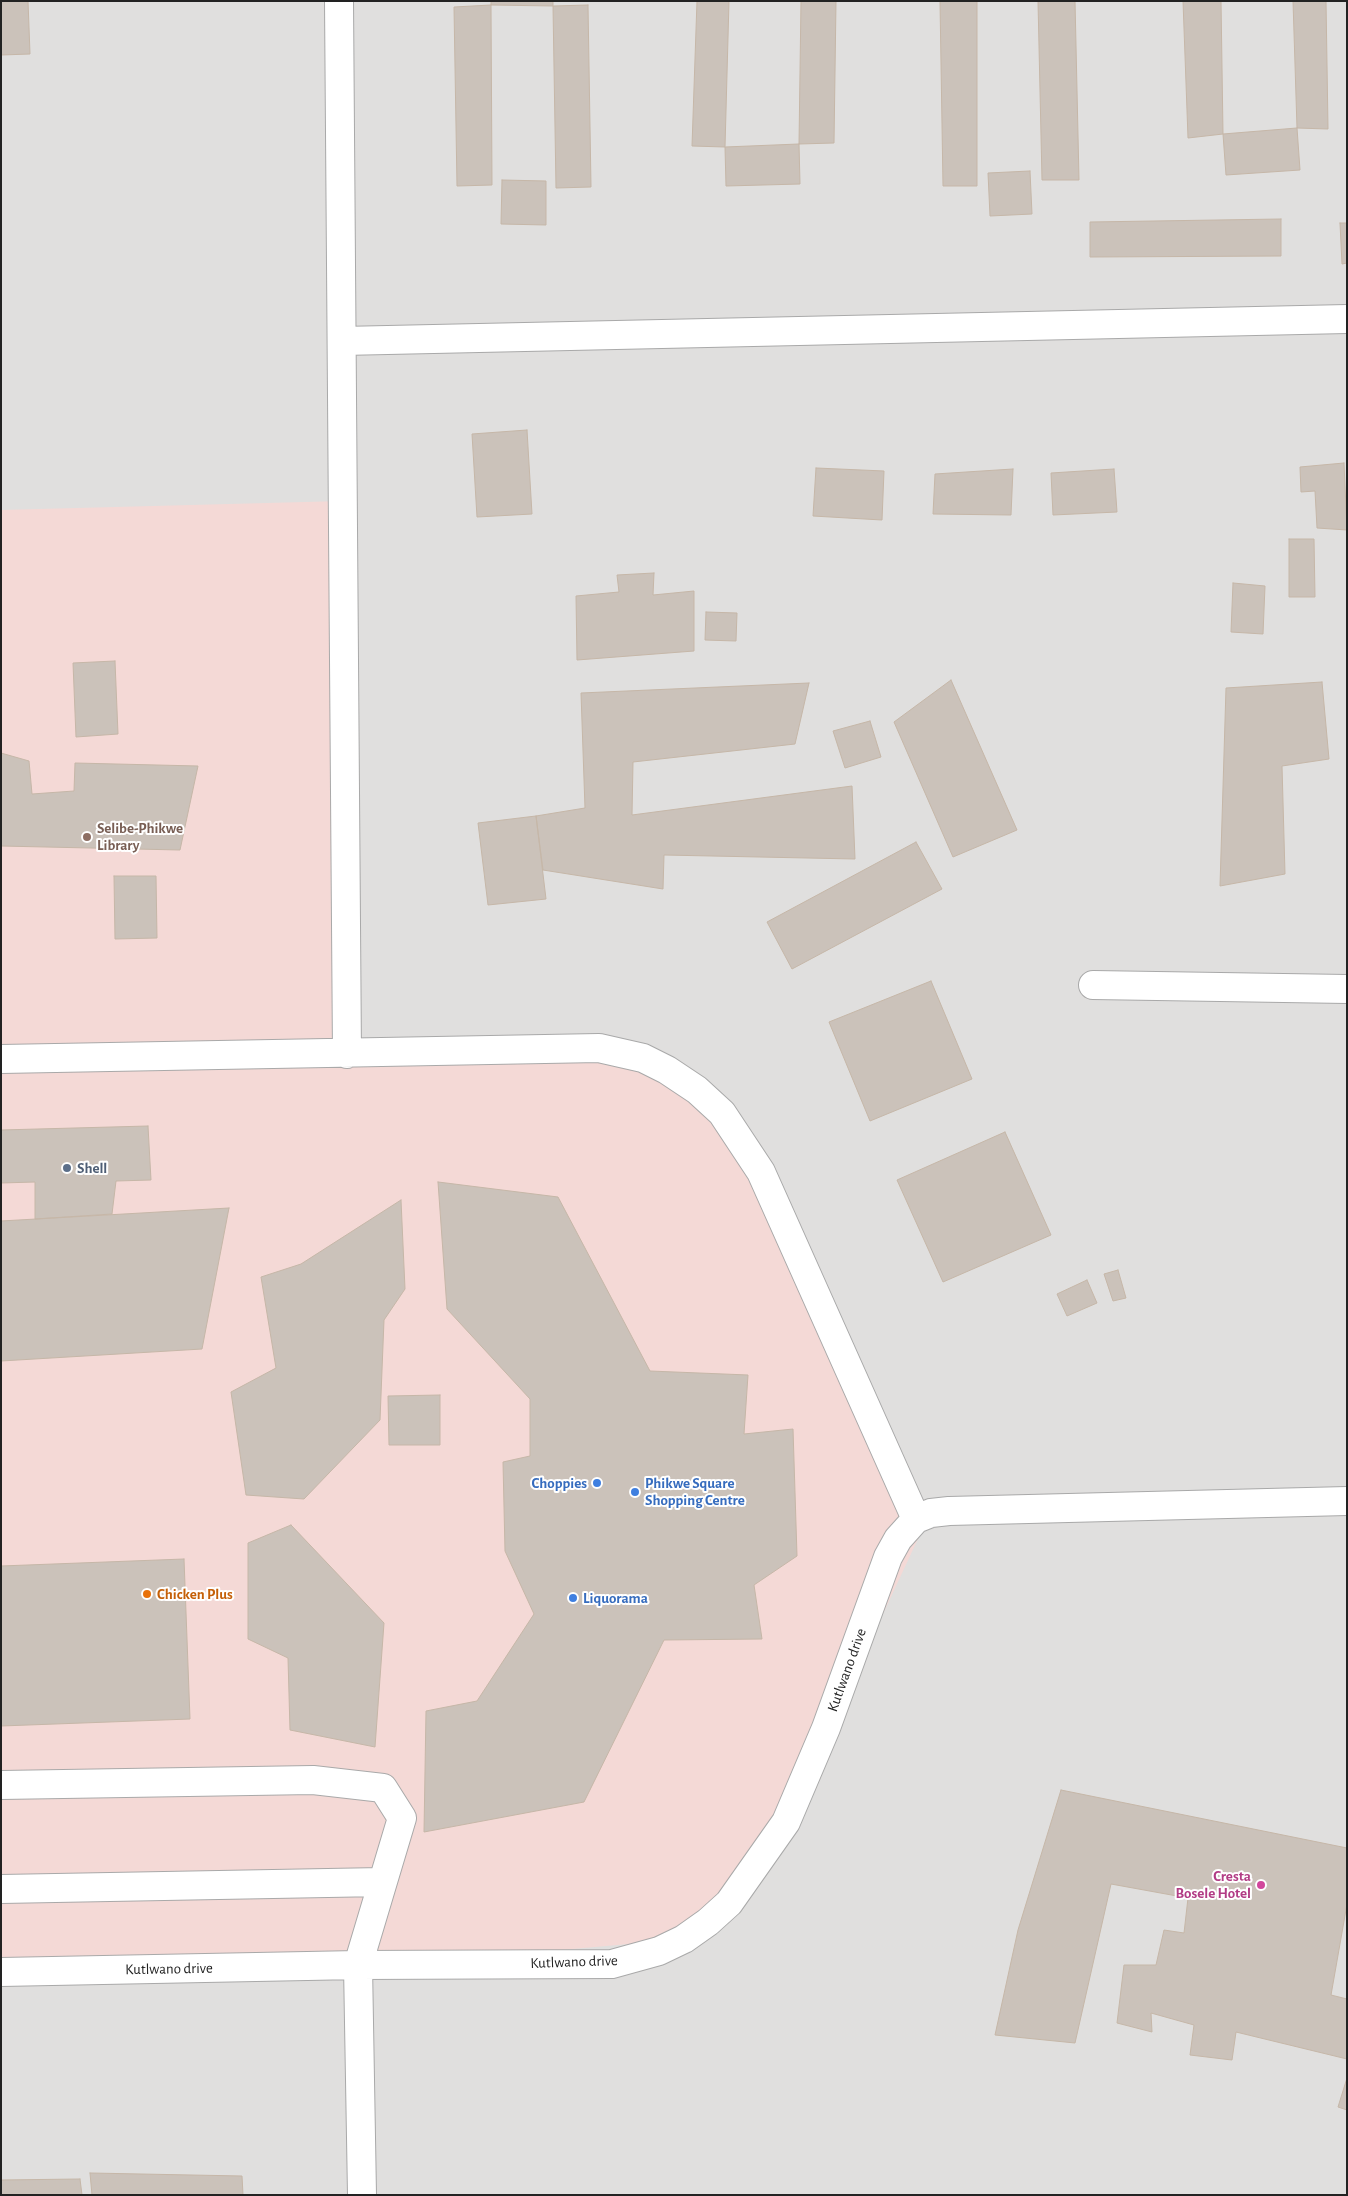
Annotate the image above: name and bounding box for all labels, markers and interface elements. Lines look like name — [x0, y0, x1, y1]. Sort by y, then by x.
place label: Selibe-Phikwe Library — [97, 819, 183, 854]
marker: Selibe-Phikwe Library — [81, 831, 93, 843]
place label: Shell — [77, 1159, 107, 1177]
marker: Shell — [61, 1162, 73, 1174]
place label: Choppies — [531, 1474, 587, 1492]
place label: Phikwe Square Shopping Centre — [645, 1474, 745, 1509]
marker: Choppies — [591, 1477, 603, 1489]
marker: Phikwe Square Shopping Centre — [629, 1486, 641, 1498]
place label: Chicken Plus — [157, 1585, 233, 1603]
marker: Chicken Plus — [141, 1588, 153, 1600]
place label: Liquorama — [583, 1589, 648, 1607]
marker: Liquorama — [567, 1592, 579, 1604]
street label: Kutlwano drive — [824, 1626, 870, 1714]
place label: Cresta Bosele Hotel — [1175, 1867, 1251, 1902]
marker: Cresta Bosele Hotel — [1255, 1879, 1267, 1891]
street label: Kutlwano drive — [530, 1951, 618, 1973]
street label: Kutlwano drive — [125, 1959, 213, 1979]

